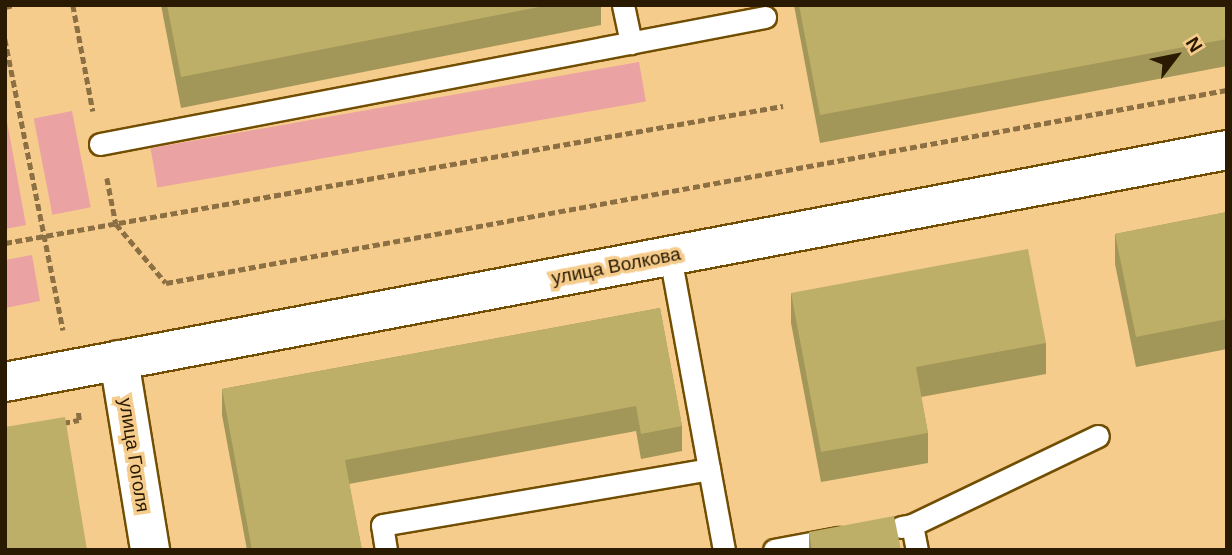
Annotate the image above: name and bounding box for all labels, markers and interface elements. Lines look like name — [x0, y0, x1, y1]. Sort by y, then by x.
north arrow — [1141, 21, 1211, 91]
text: N — [1182, 33, 1207, 56]
street label: улица Волкова — [550, 242, 682, 290]
street label: улица Гоголя — [114, 396, 154, 514]

